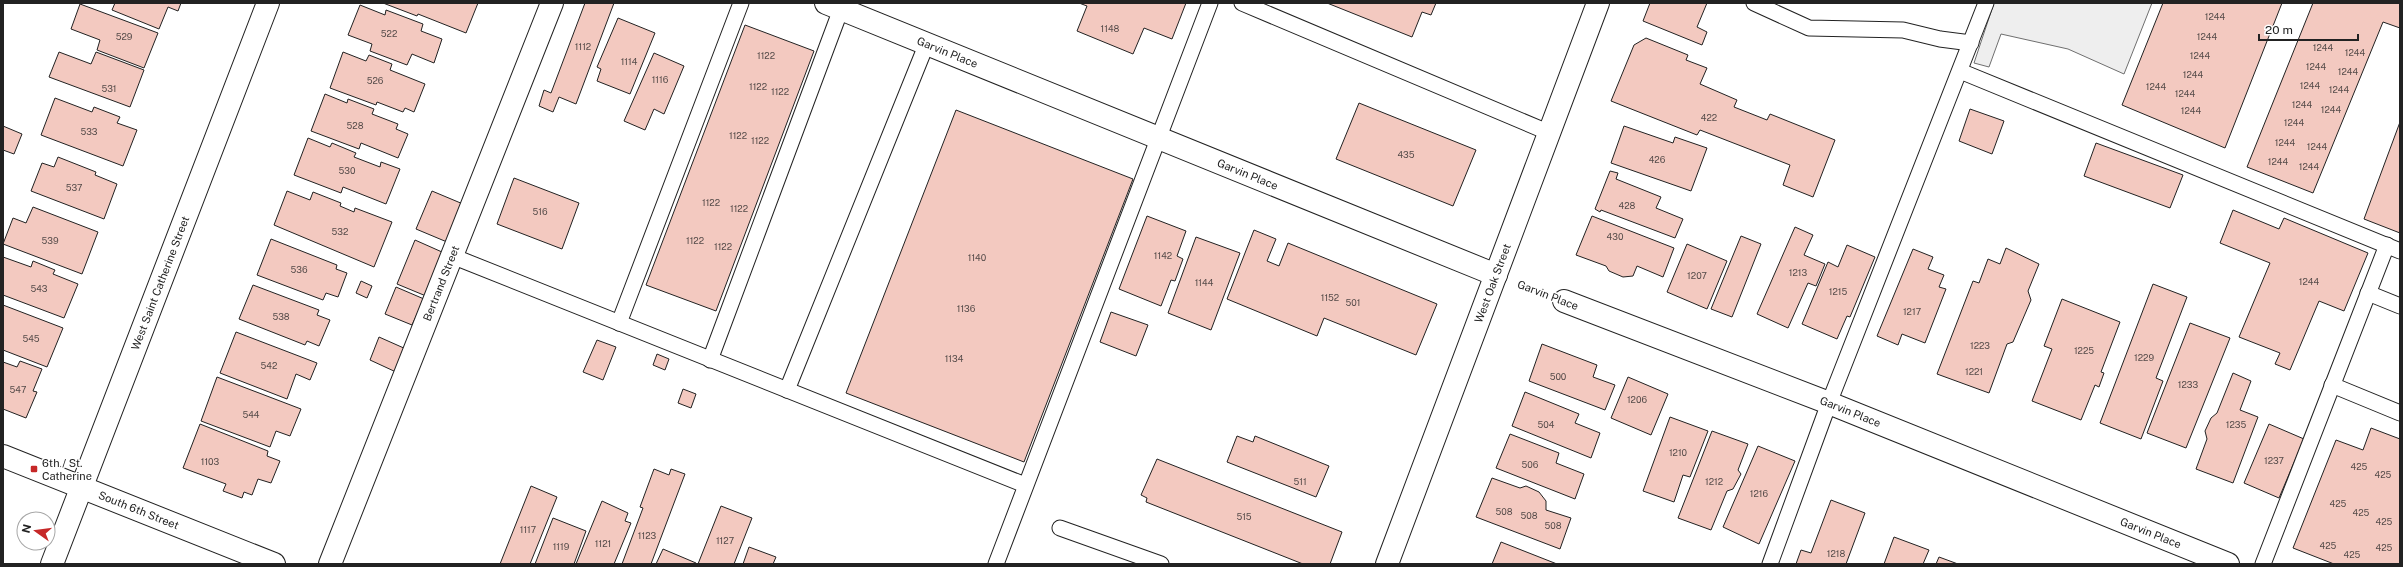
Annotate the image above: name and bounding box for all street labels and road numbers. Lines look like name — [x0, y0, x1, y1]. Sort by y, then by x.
street label: Garvin Place — [915, 35, 980, 70]
street label: Garvin Place — [1215, 156, 1280, 192]
street label: West Saint Catherine Street — [129, 214, 191, 352]
street label: West Oak Street — [1472, 242, 1513, 324]
street label: Bertrand Street — [421, 244, 461, 323]
street label: Garvin Place — [1516, 278, 1580, 312]
street label: Garvin Place — [1818, 394, 1883, 429]
street label: South 6th Street — [97, 489, 181, 531]
street label: Garvin Place — [2119, 515, 2183, 551]

